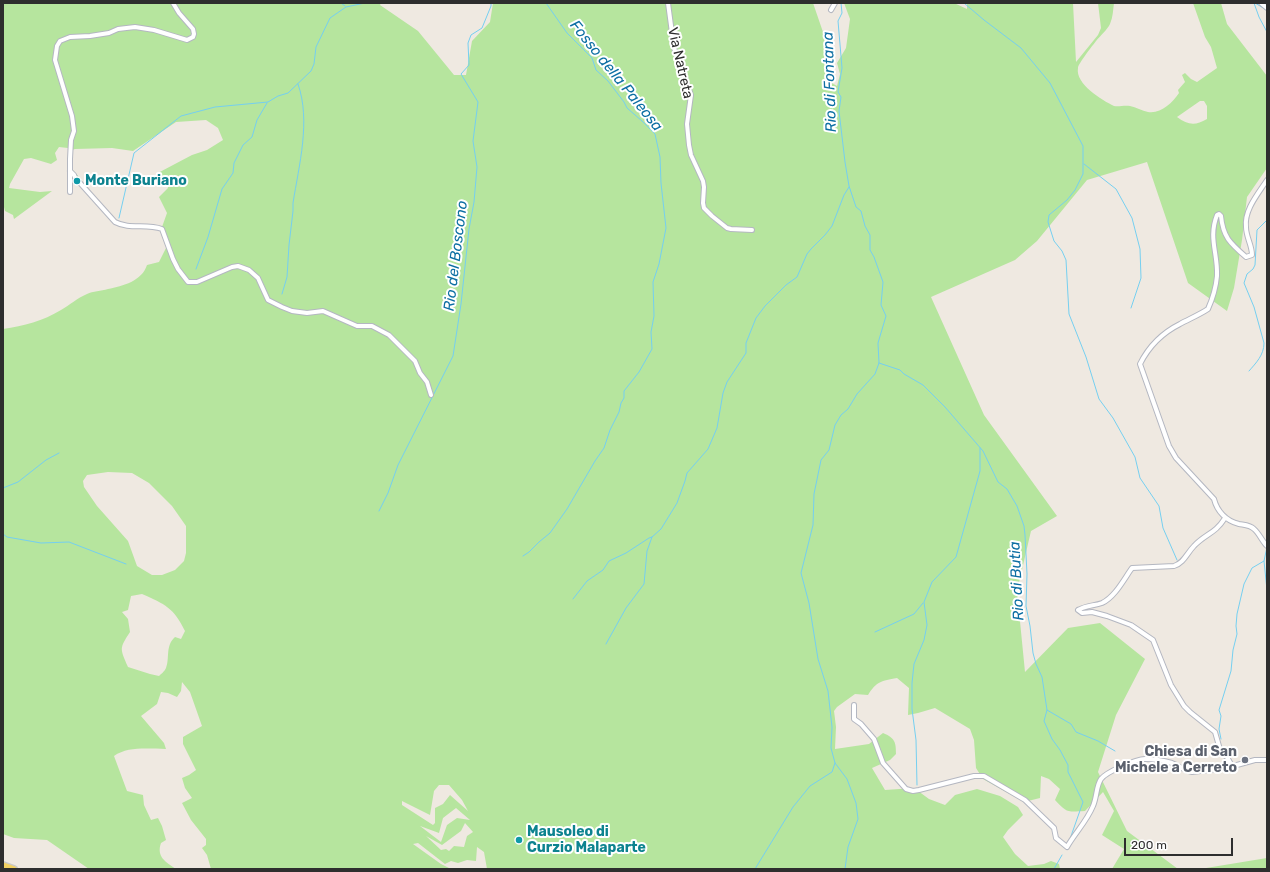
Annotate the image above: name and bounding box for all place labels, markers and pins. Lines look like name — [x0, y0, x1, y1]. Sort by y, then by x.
place label: Monte Buriano — [85, 173, 187, 189]
marker: Monte Buriano — [72, 176, 82, 186]
place label: Chiesa di San Michele a Cerreto — [1115, 744, 1237, 776]
marker: Chiesa di San Michele a Cerreto — [1240, 755, 1250, 765]
place label: Mausoleo di Curzio Malaparte — [527, 824, 646, 856]
marker: Mausoleo di Curzio Malaparte — [514, 835, 524, 845]

